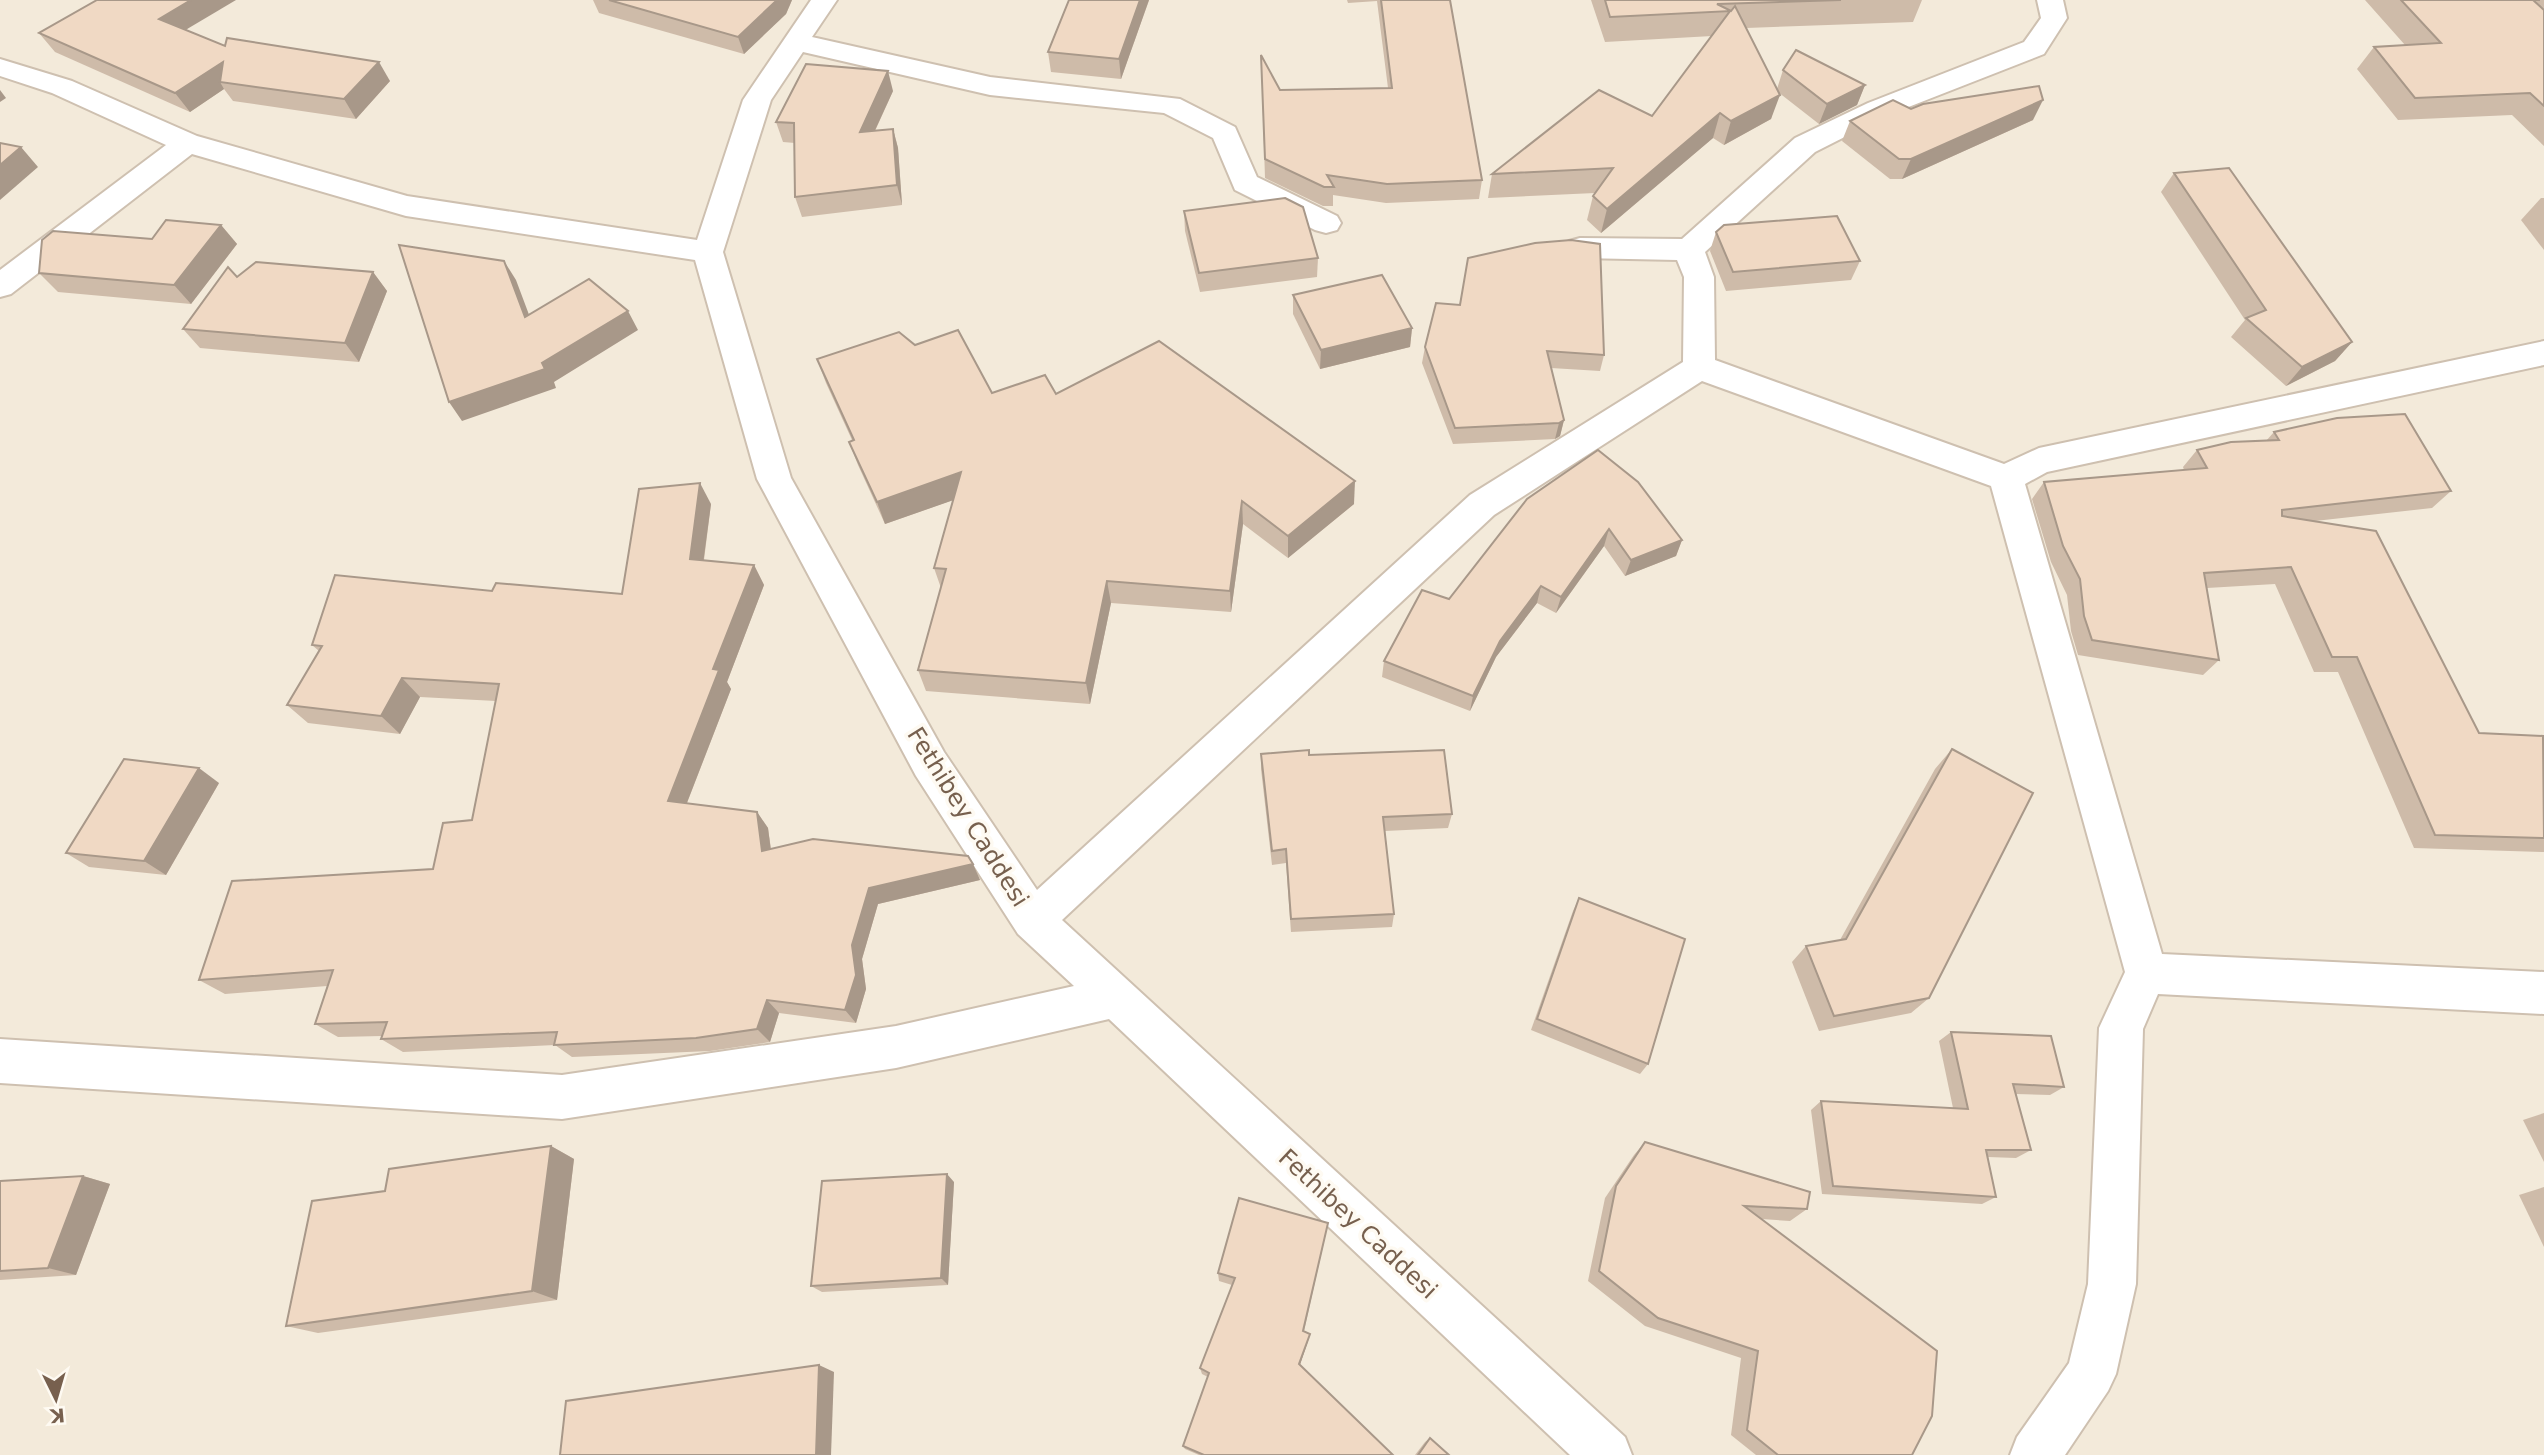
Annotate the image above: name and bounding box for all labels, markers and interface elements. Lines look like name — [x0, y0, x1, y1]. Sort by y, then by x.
street label: Fethibey Caddesi — [901, 722, 1035, 912]
street label: Fethibey Caddesi — [1273, 1143, 1443, 1305]
north arrow — [21, 1364, 91, 1434]
text: K — [48, 1404, 66, 1428]

